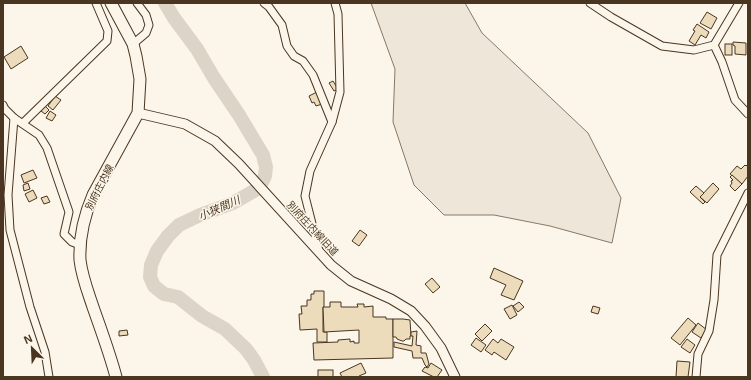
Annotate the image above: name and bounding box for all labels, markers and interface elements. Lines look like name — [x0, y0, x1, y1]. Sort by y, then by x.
street label: 別府庄内線 — [83, 162, 116, 212]
water label: 小狭間川 — [196, 193, 242, 222]
street label: 別府庄内線旧道 — [285, 199, 341, 258]
north arrow — [12, 328, 52, 368]
text: N — [22, 332, 34, 346]

